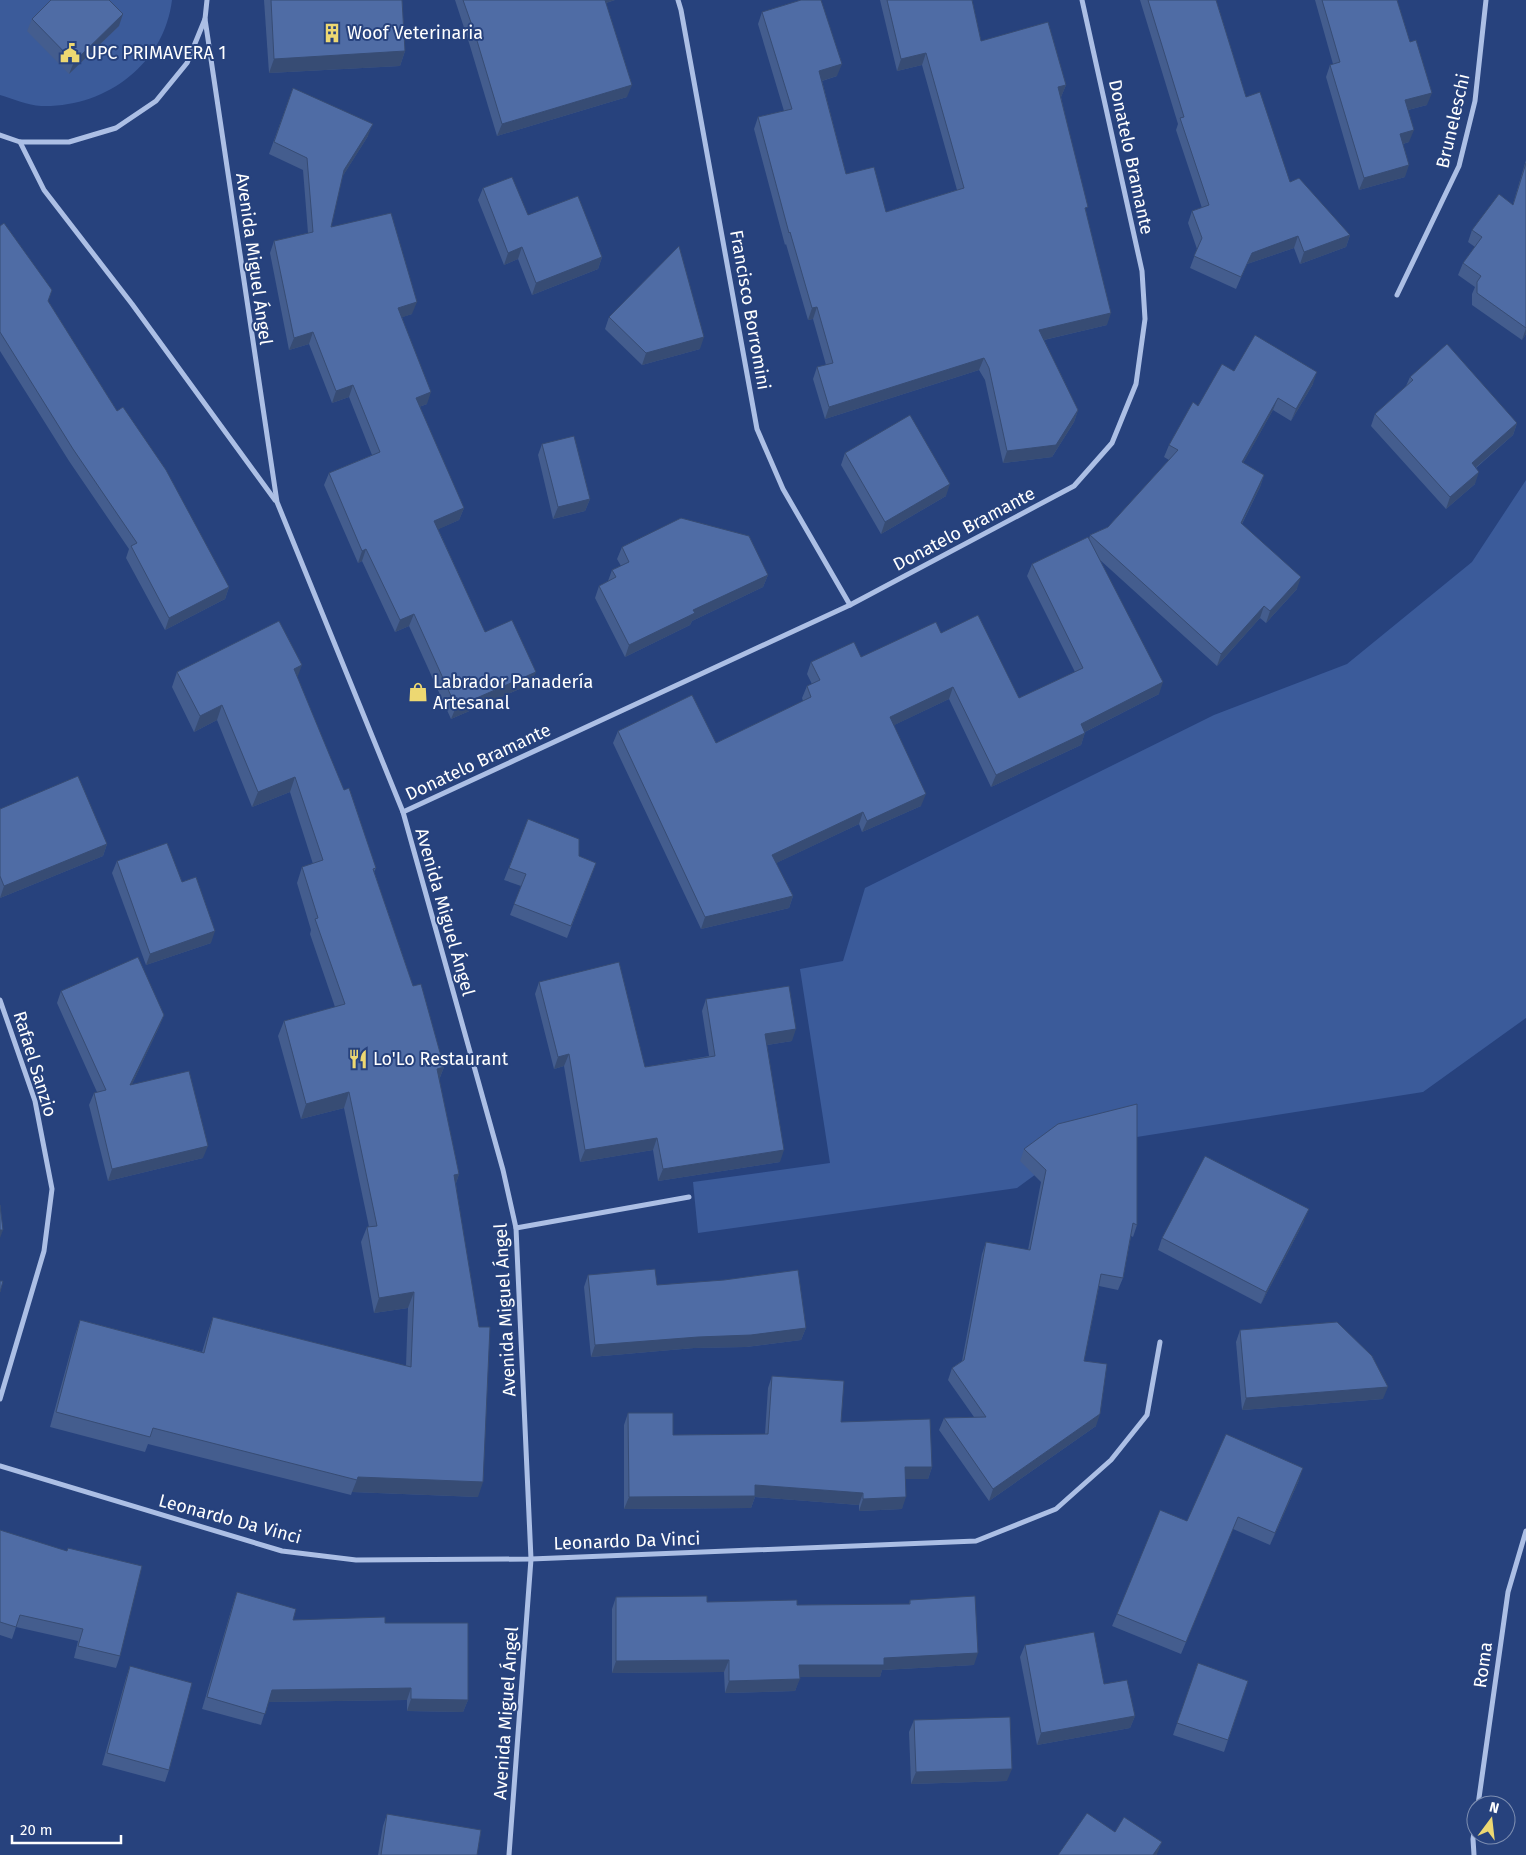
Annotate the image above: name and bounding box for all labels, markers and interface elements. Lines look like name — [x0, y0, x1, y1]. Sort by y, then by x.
building icon: Woof Veterinaria — [321, 22, 343, 44]
place label: Woof Veterinaria — [347, 22, 483, 44]
public building icon: UPC PRIMAVERA 1 — [59, 42, 81, 64]
place label: UPC PRIMAVERA 1 — [85, 42, 226, 64]
street label: Bruneleschi — [1431, 72, 1475, 170]
street label: Donatelo Bramante — [1104, 78, 1158, 236]
street label: Avenida Miguel Ángel — [231, 171, 278, 346]
street label: Francisco Borromini — [725, 228, 775, 392]
street label: Donatelo Bramante — [889, 482, 1039, 576]
place label: Labrador Panadería Artesanal — [433, 671, 593, 714]
shop icon: Labrador Panadería Artesanal — [407, 681, 429, 703]
street label: Donatelo Bramante — [402, 719, 554, 805]
street label: Avenida Miguel Ángel — [411, 825, 480, 998]
street label: Rafael Sanzio — [8, 1008, 62, 1120]
restaurant icon: Lo'Lo Restaurant — [347, 1048, 369, 1070]
place label: Lo'Lo Restaurant — [373, 1048, 509, 1070]
street label: Avenida Miguel Ángel — [488, 1223, 521, 1397]
street label: Leonardo Da Vinci — [156, 1489, 304, 1549]
street label: Leonardo Da Vinci — [553, 1527, 701, 1555]
street label: Avenida Miguel Ángel — [488, 1626, 523, 1800]
street label: Roma — [1469, 1641, 1497, 1689]
north arrow — [1466, 1795, 1516, 1845]
text: N — [1488, 1799, 1501, 1817]
scale bar — [12, 1812, 121, 1844]
text: 20 m — [20, 1821, 53, 1839]

